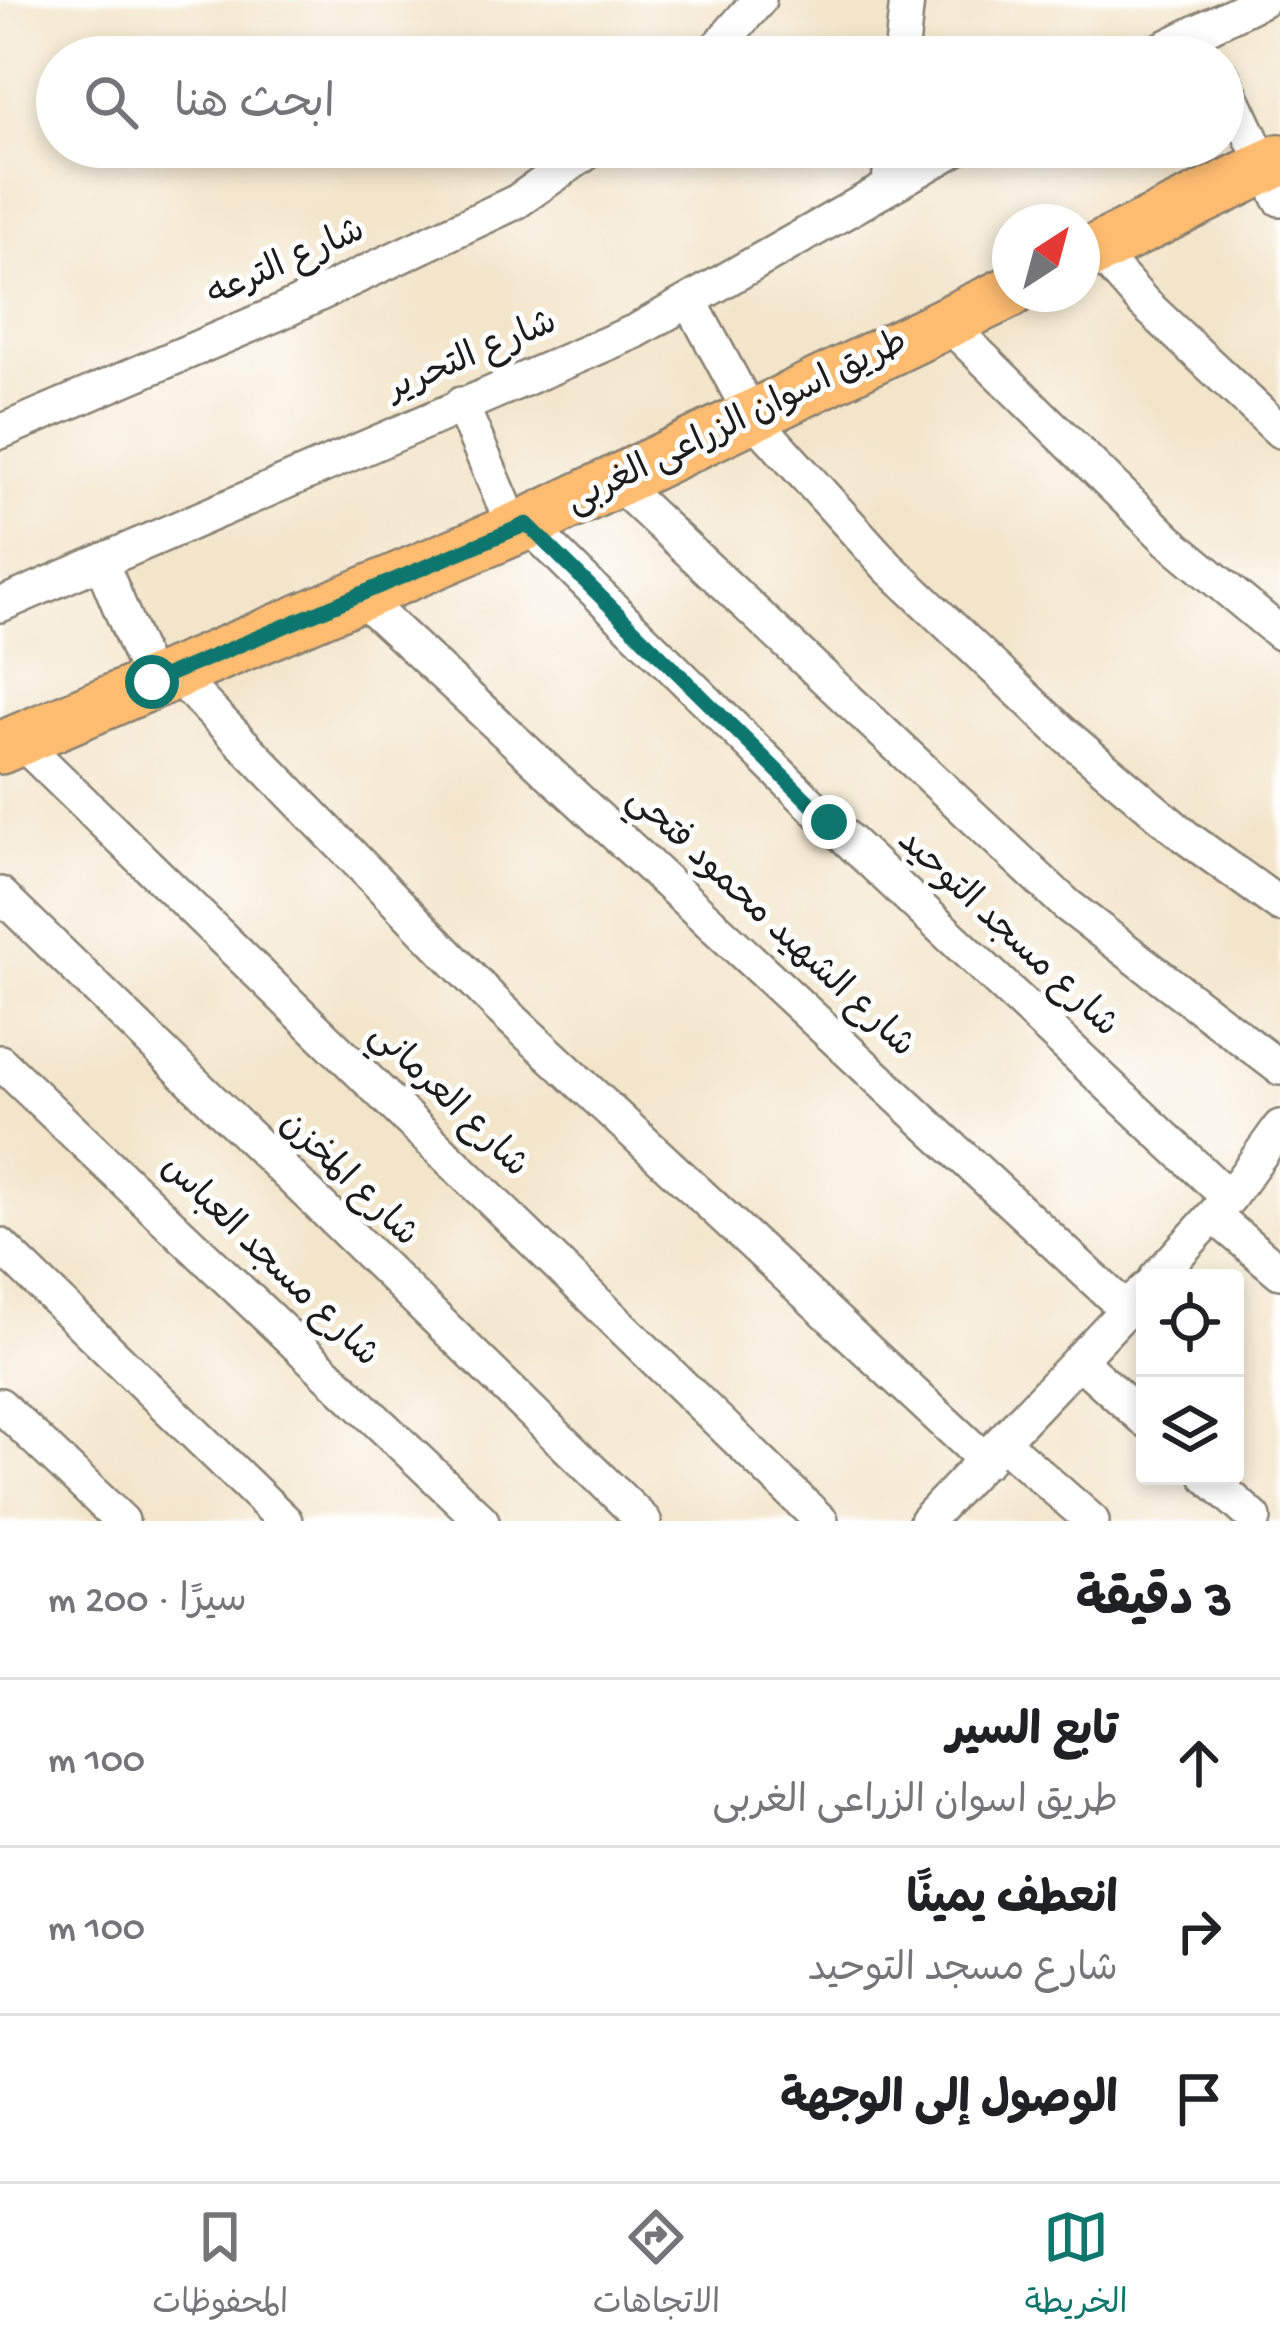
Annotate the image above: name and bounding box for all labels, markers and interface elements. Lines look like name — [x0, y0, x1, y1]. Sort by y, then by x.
search box — [36, 36, 1244, 168]
icon: search — [78, 69, 144, 135]
text: ابحث هنا — [174, 80, 335, 133]
north arrow — [992, 204, 1100, 312]
street label: شارع الترعه — [202, 211, 372, 319]
street label: شارع التحرير — [379, 303, 564, 414]
street label: طريق اسوان الزراعى الغربى — [560, 323, 916, 525]
route start — [125, 655, 179, 709]
street label: شارع الشهيد محمود فتحي — [613, 779, 922, 1072]
route end — [802, 795, 856, 849]
street label: شارع مسجد التوحيد — [887, 822, 1125, 1048]
street label: شارع العرماني — [356, 1015, 536, 1192]
street label: شارع المخزن — [269, 1104, 425, 1258]
street label: شارع مسجد العباس — [150, 1148, 386, 1378]
map controls — [1136, 1269, 1244, 1485]
button: locate — [1136, 1269, 1244, 1377]
button: layers — [1136, 1377, 1244, 1485]
text: 3 دقيقة — [1076, 1574, 1232, 1634]
text: سيرًا · 200 m — [48, 1580, 247, 1626]
text: تابع السير — [947, 1708, 1118, 1761]
icon: ahead — [1166, 1730, 1232, 1796]
text: 100 m — [48, 1740, 145, 1786]
text: طريق اسوان الزراعى الغربى — [712, 1781, 1118, 1827]
text: انعطف يمينًا — [906, 1876, 1118, 1929]
icon: right — [1166, 1898, 1232, 1964]
text: 100 m — [48, 1908, 145, 1954]
text: شارع مسجد التوحيد — [807, 1949, 1118, 1995]
icon: arrive — [1166, 2066, 1232, 2132]
text: الوصول إلى الوجهة — [780, 2076, 1118, 2129]
tab: المحفوظات — [152, 2204, 288, 2330]
tab: الاتجاهات — [593, 2204, 720, 2330]
tab: الخريطة — [1025, 2204, 1128, 2330]

